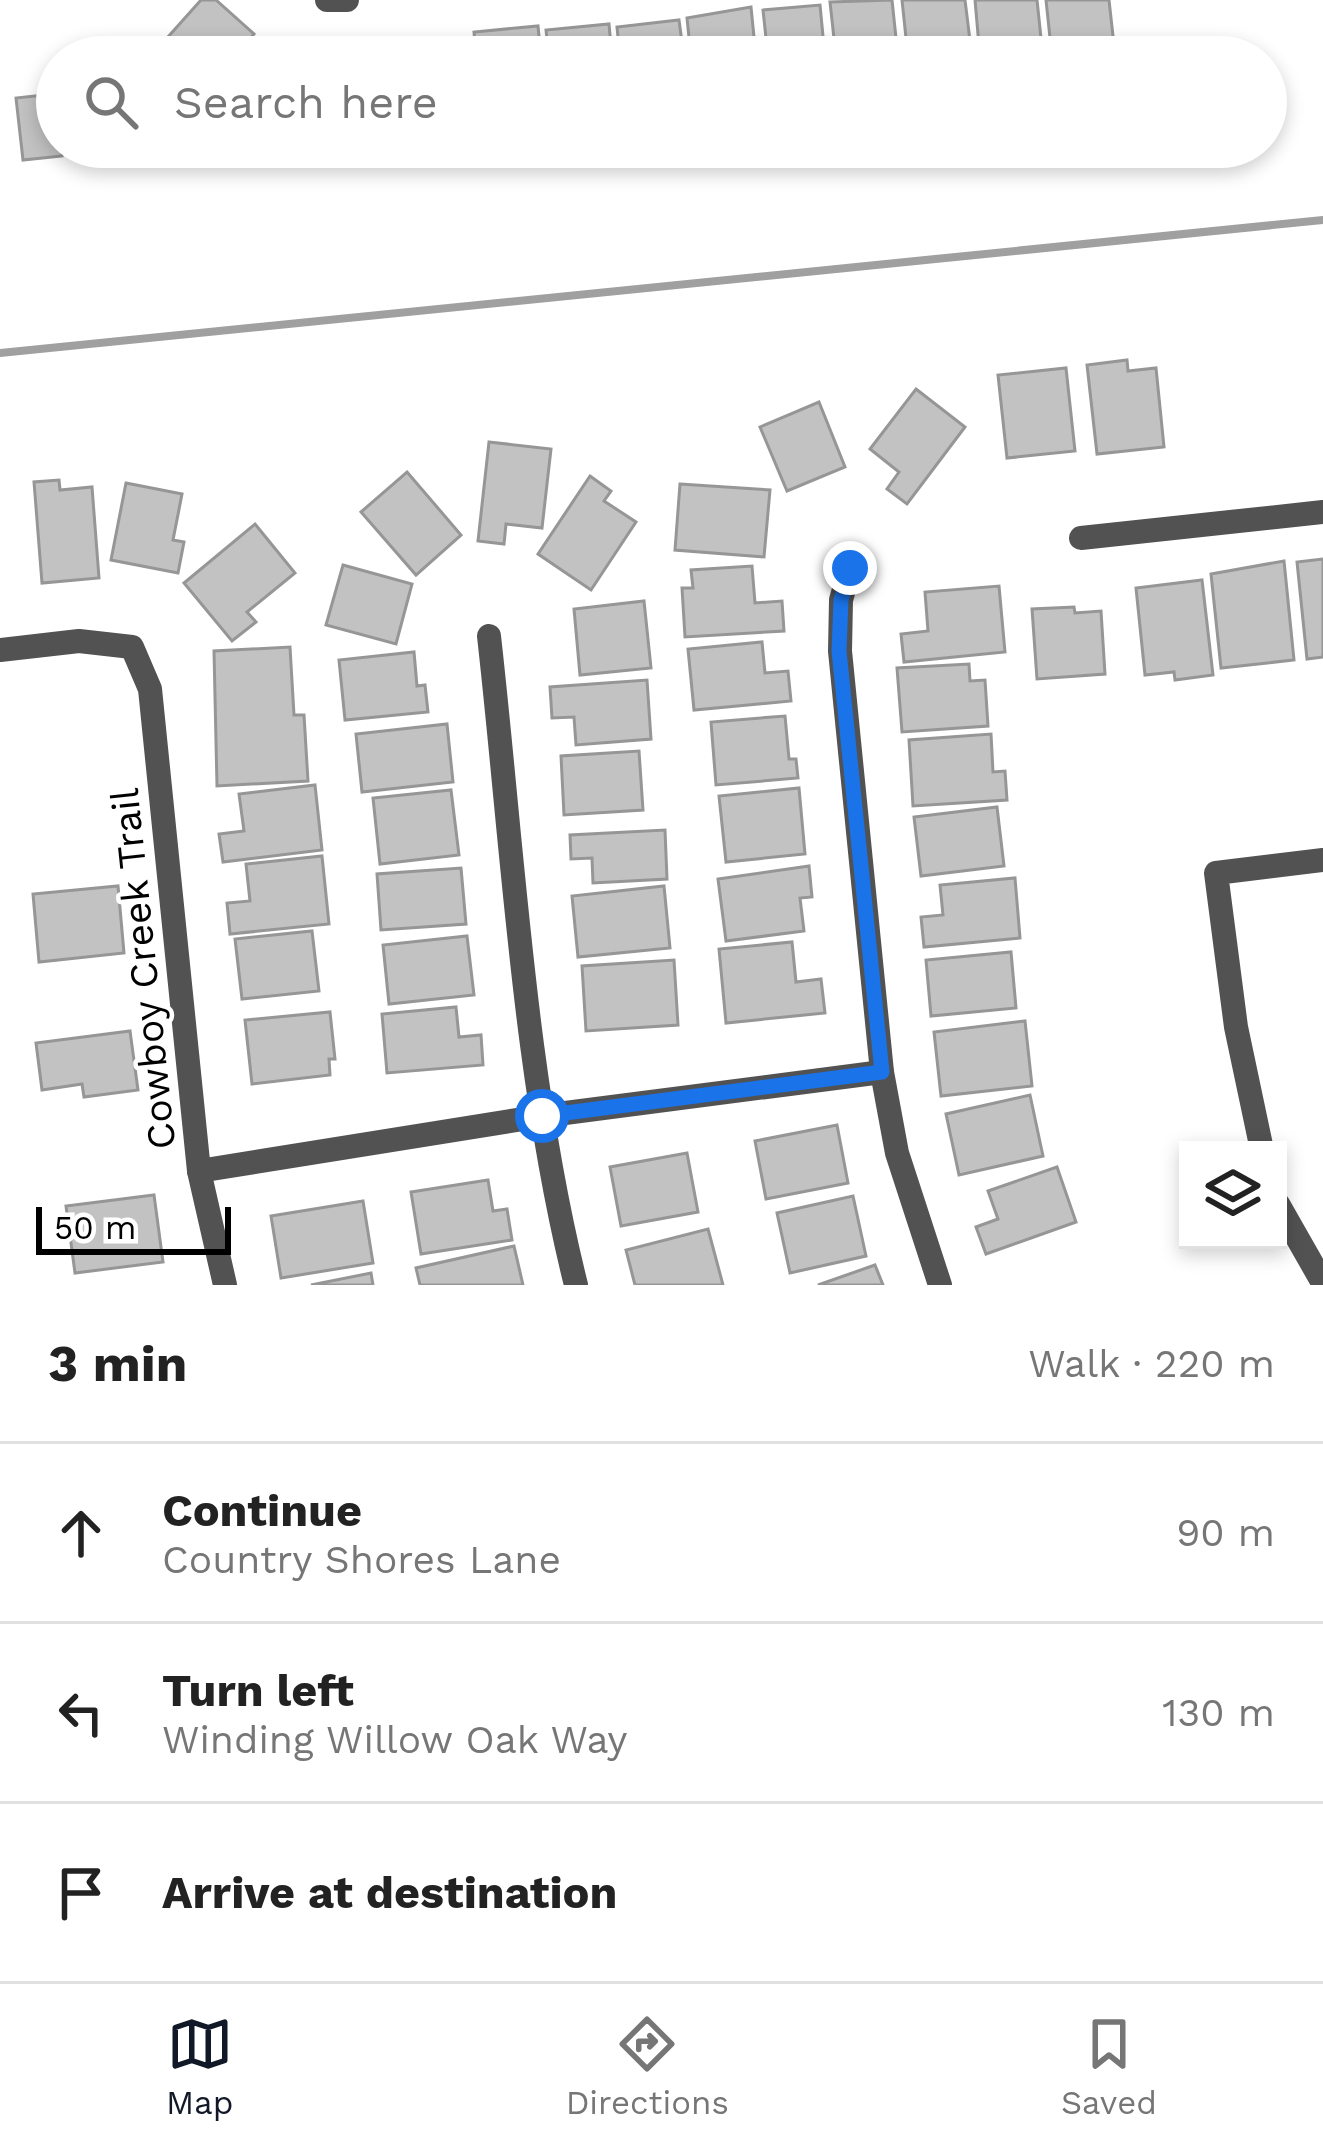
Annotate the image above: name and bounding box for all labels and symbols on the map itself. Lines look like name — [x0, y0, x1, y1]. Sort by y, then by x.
route end — [823, 541, 877, 595]
street label: Cowboy Creek Trail — [102, 786, 184, 1152]
route start — [515, 1089, 569, 1143]
scale bar — [36, 1201, 231, 1254]

